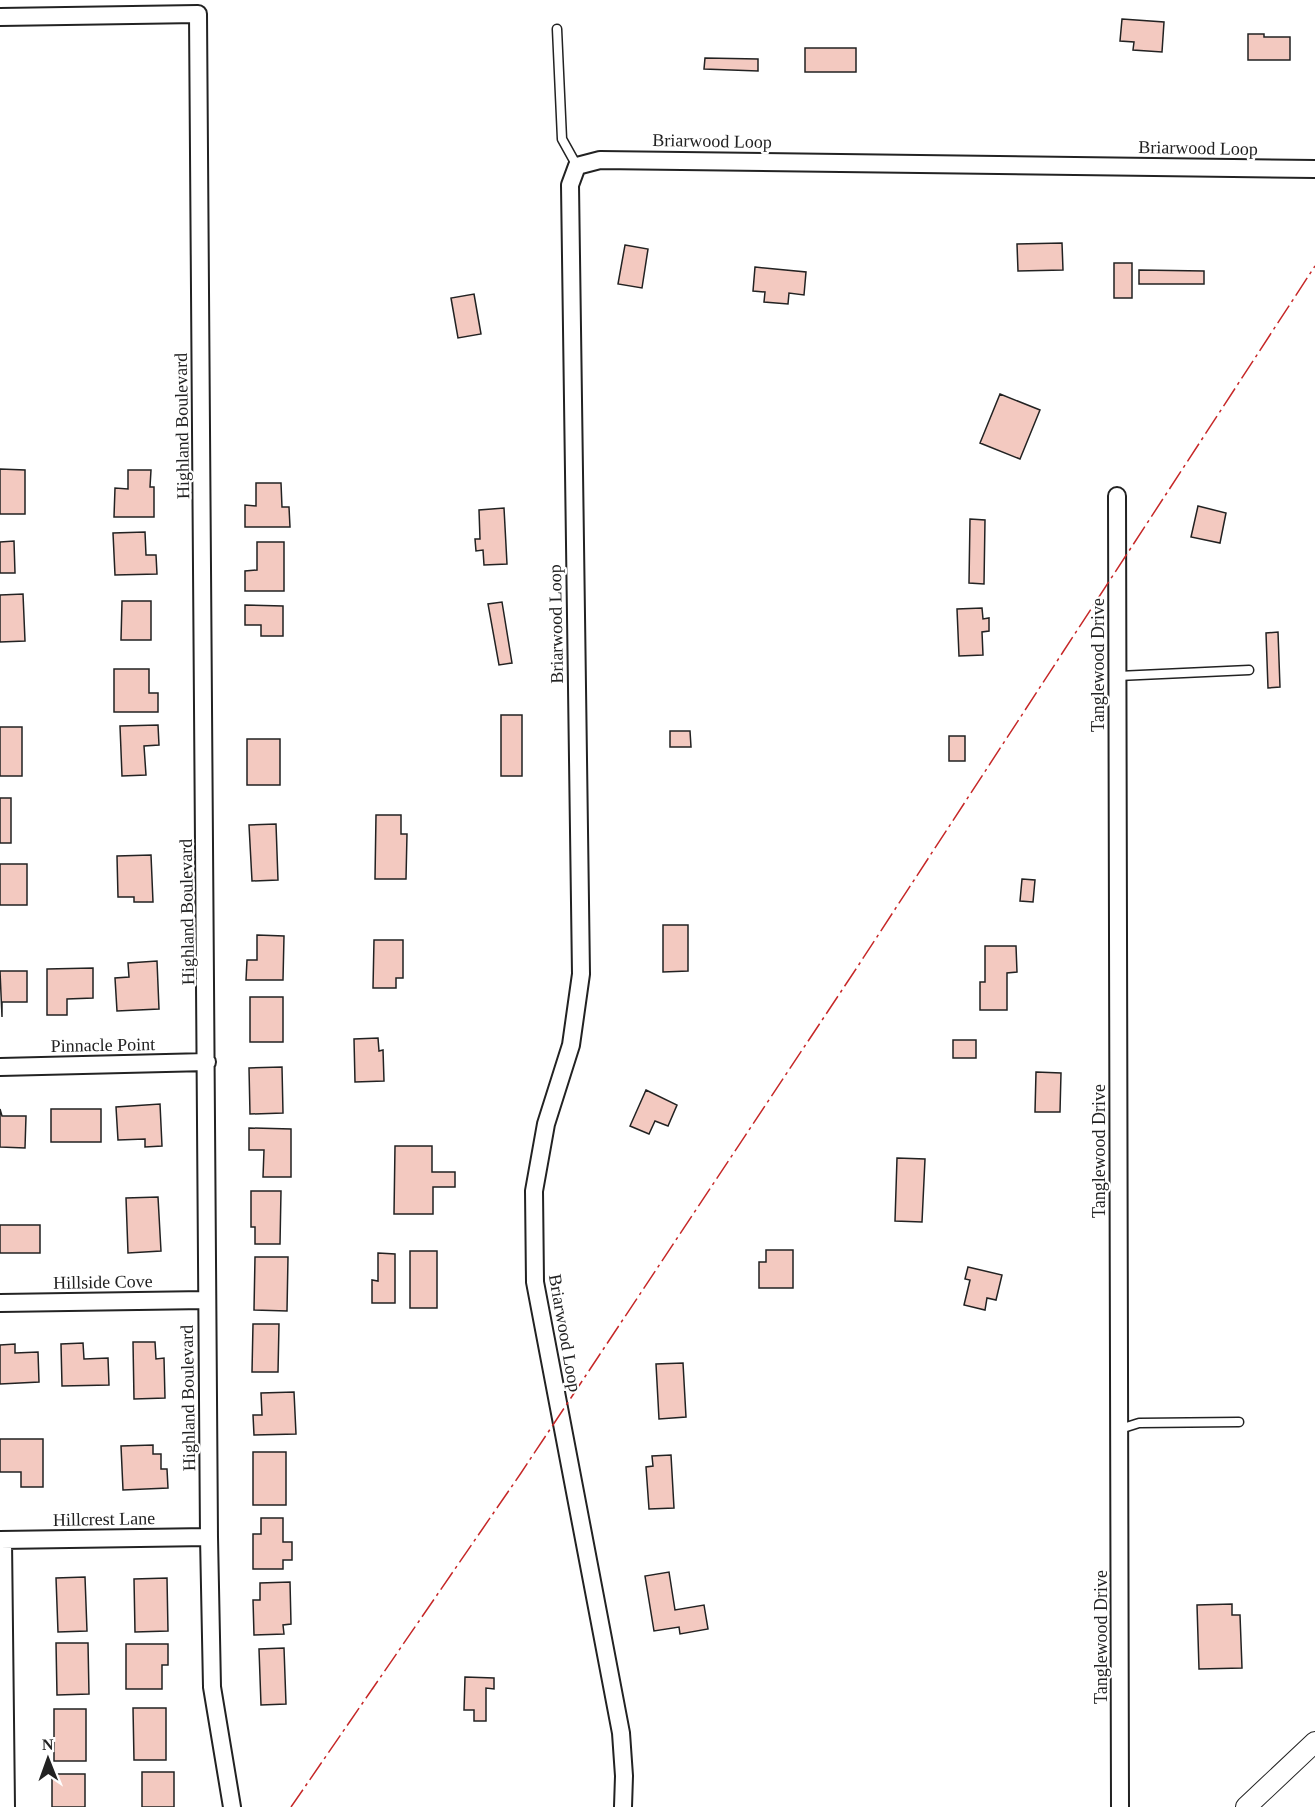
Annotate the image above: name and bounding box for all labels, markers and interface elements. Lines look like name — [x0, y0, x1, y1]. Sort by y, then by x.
street label: Briarwood Loop — [652, 130, 772, 152]
street label: Briarwood Loop — [1138, 137, 1258, 159]
street label: Highland Boulevard — [171, 353, 193, 499]
street label: Briarwood Loop — [545, 564, 567, 684]
street label: Tanglewood Drive — [1088, 598, 1108, 732]
street label: Highland Boulevard — [176, 839, 198, 985]
street label: Pinnacle Point — [51, 1034, 155, 1056]
street label: Tanglewood Drive — [1089, 1084, 1109, 1218]
street label: Hillside Cove — [53, 1271, 153, 1293]
street label: Briarwood Loop — [545, 1272, 585, 1394]
street label: Highland Boulevard — [177, 1325, 199, 1471]
street label: Hillcrest Lane — [53, 1508, 155, 1530]
street label: Tanglewood Drive — [1091, 1570, 1111, 1704]
north arrow — [18, 1729, 78, 1789]
text: N — [42, 1736, 54, 1753]

